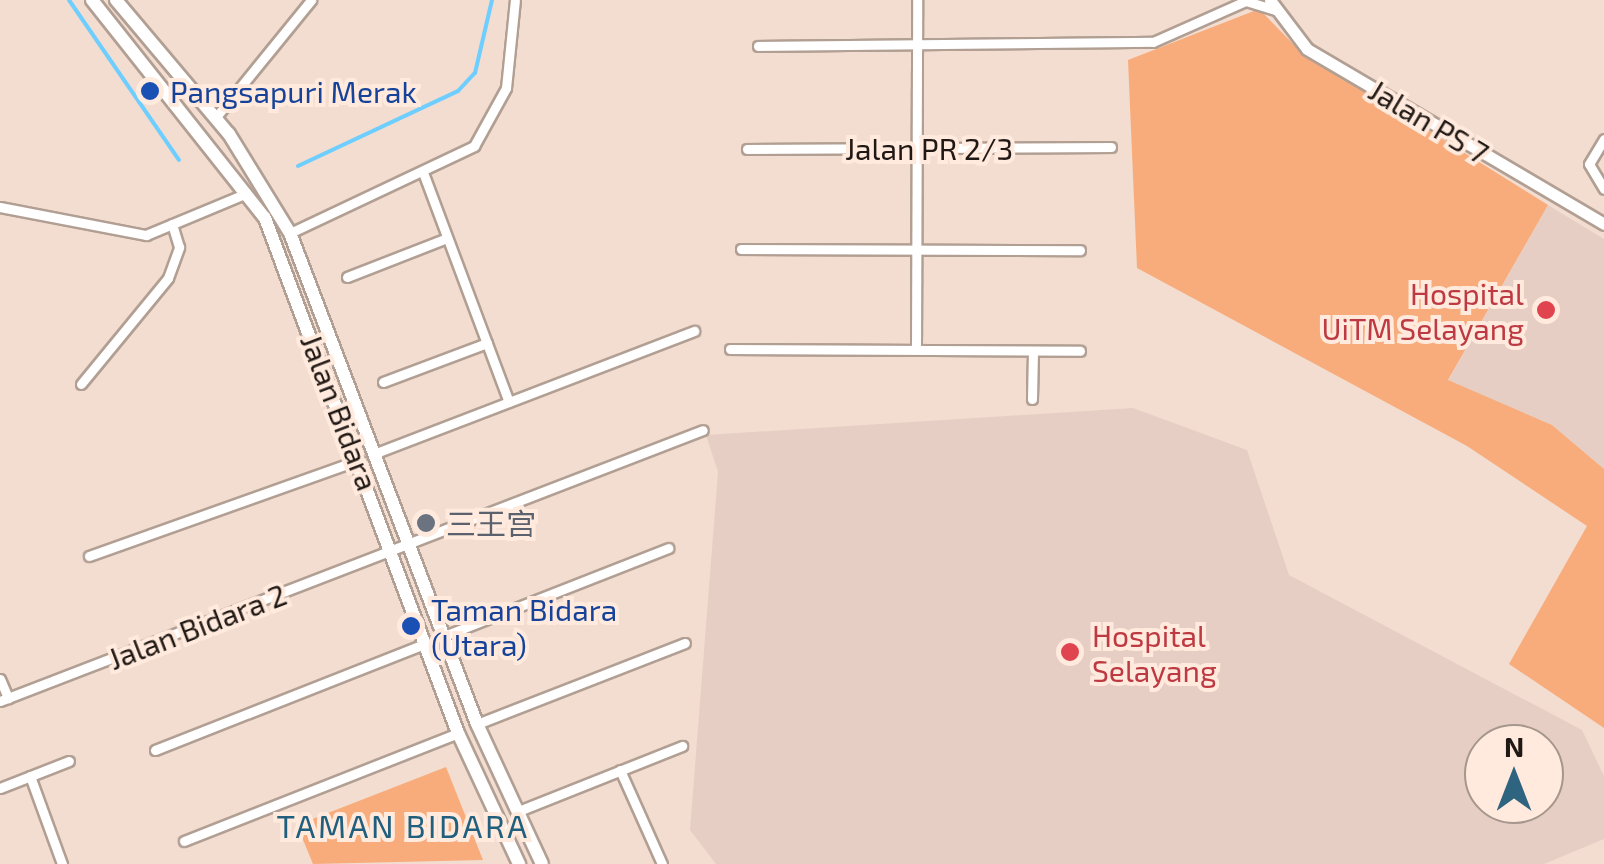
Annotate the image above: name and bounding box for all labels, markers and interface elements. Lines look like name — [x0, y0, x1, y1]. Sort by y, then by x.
street label: Jalan PS 7 — [1363, 71, 1495, 171]
place label: Pangsapuri Merak — [170, 73, 417, 109]
marker: Pangsapuri Merak — [139, 80, 161, 102]
street label: Jalan PR 2/3 — [845, 130, 1013, 166]
place label: Hospital UiTM Selayang — [1321, 275, 1524, 346]
marker: Hospital UiTM Selayang — [1533, 297, 1559, 323]
street label: Jalan Bidara — [294, 329, 386, 495]
place label: 三王宫 — [446, 505, 536, 541]
marker: 三王宫 — [415, 512, 437, 534]
street label: Jalan Bidara 2 — [103, 576, 291, 676]
place label: Taman Bidara (Utara) — [431, 591, 617, 662]
marker: Taman Bidara (Utara) — [400, 615, 422, 637]
place label: Hospital Selayang — [1092, 617, 1217, 688]
marker: Hospital Selayang — [1057, 639, 1083, 665]
north arrow — [1464, 724, 1564, 824]
text: N — [1504, 729, 1524, 763]
district label: TAMAN BIDARA — [276, 806, 530, 844]

